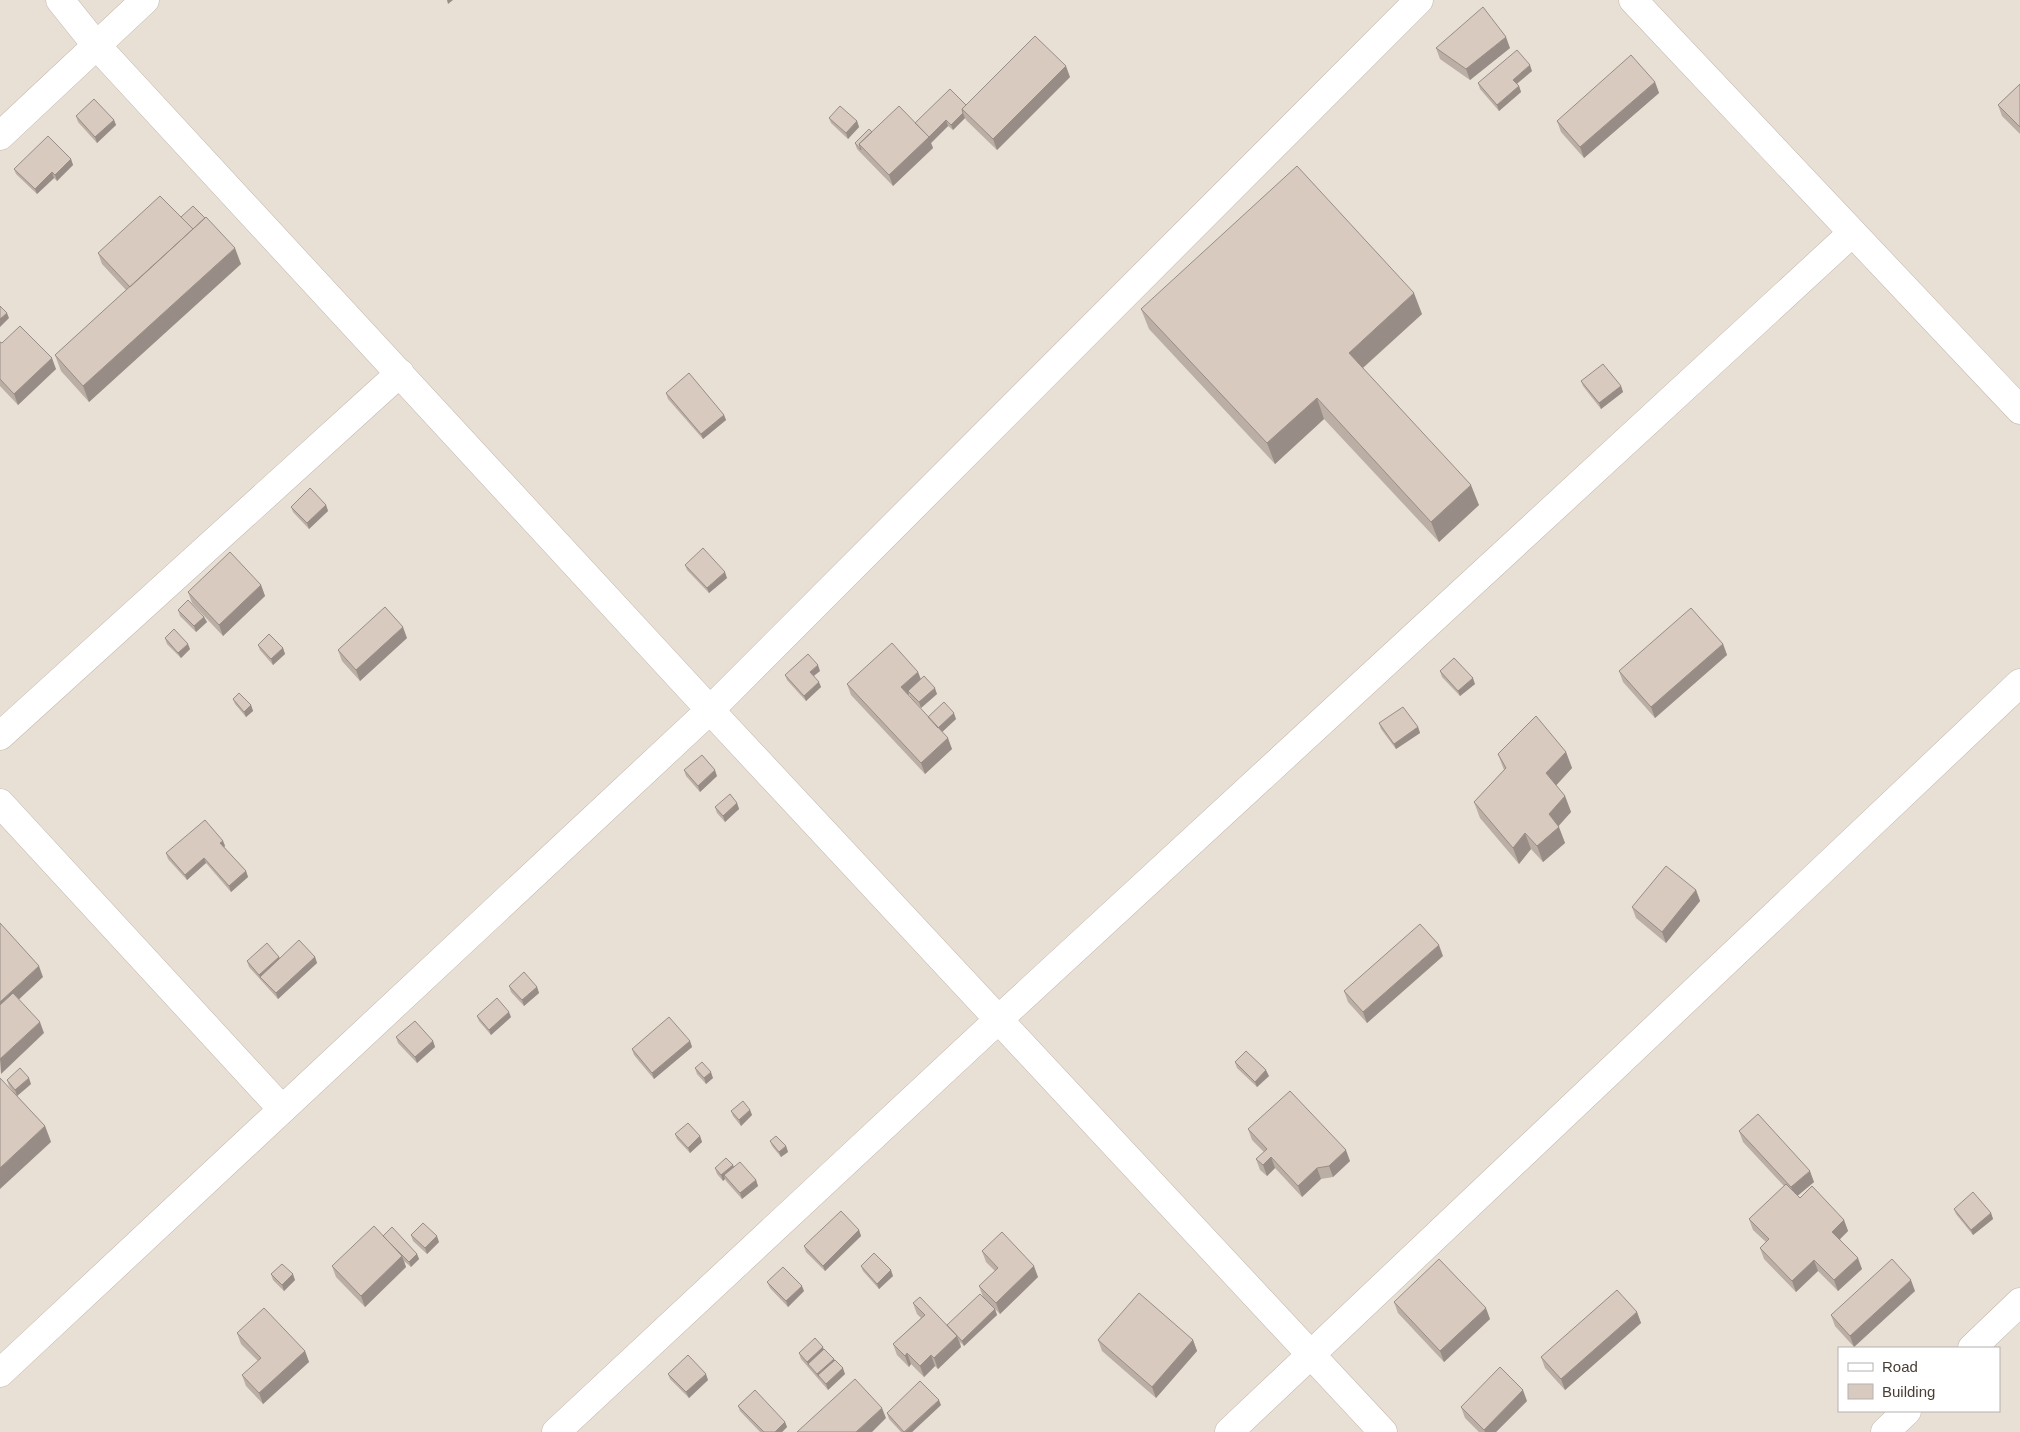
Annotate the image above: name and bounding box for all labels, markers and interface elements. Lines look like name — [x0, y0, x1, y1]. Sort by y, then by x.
legend — [1838, 1347, 2000, 1412]
text: Road — [1882, 1358, 1918, 1375]
text: Building — [1882, 1383, 1935, 1400]

